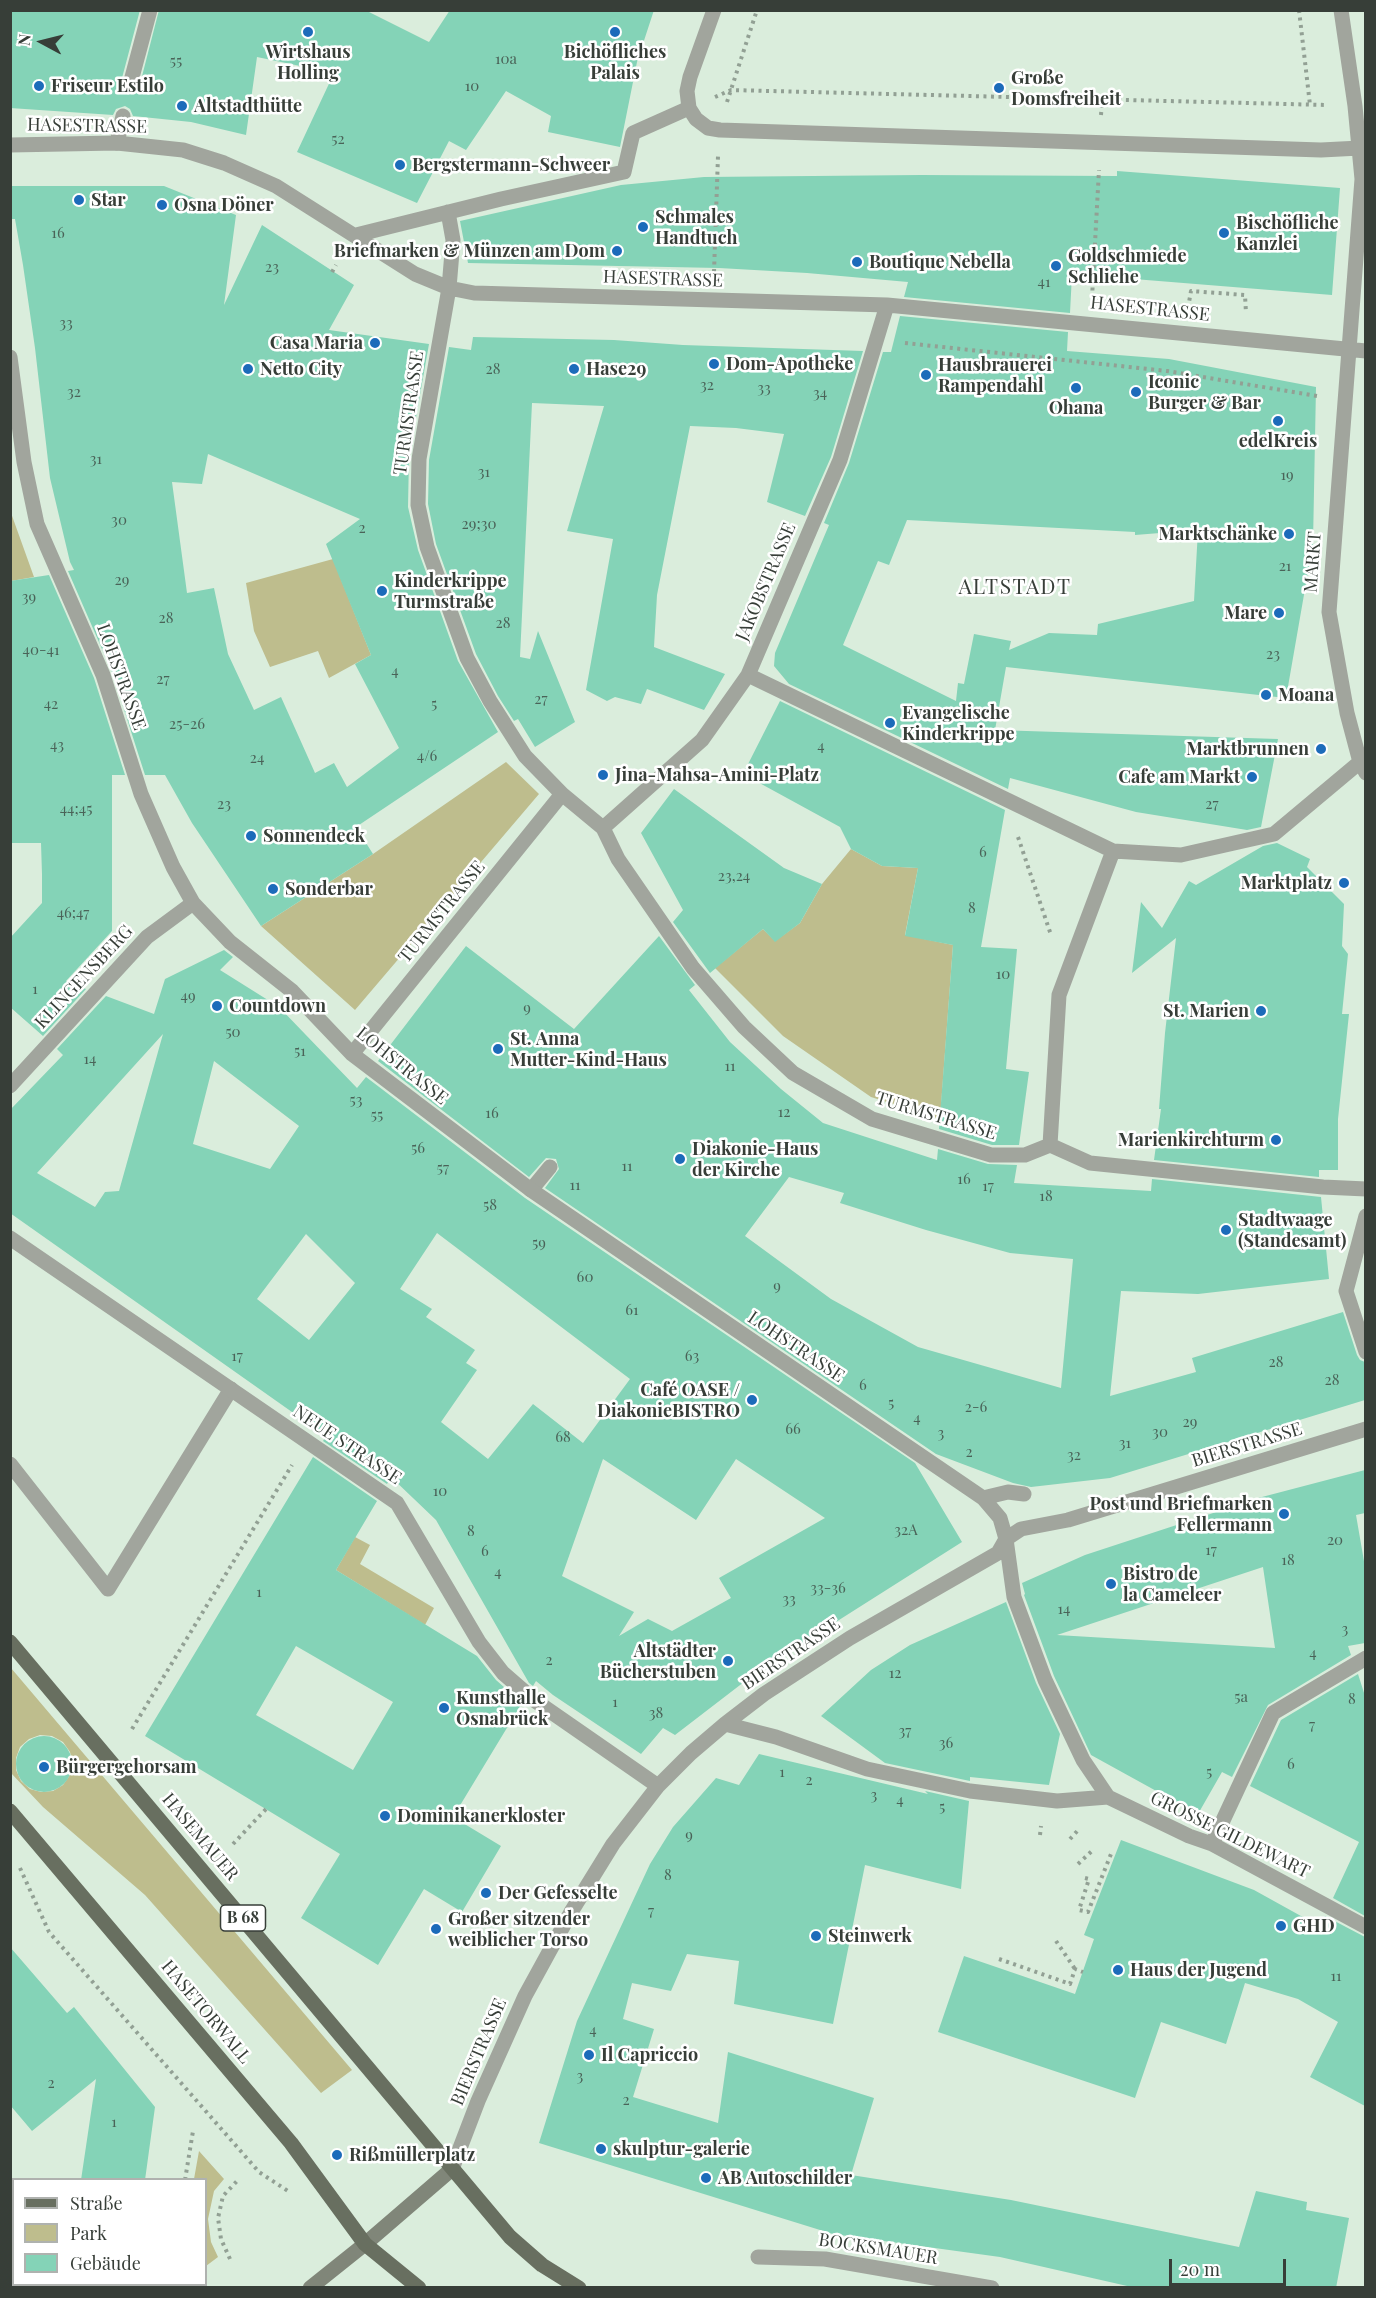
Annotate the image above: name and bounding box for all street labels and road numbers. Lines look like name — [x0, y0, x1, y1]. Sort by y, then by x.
street label: HASESTRASSE — [27, 114, 147, 138]
street label: HASESTRASSE — [603, 266, 723, 292]
street label: HASESTRASSE — [1089, 292, 1211, 326]
street label: TURMSTRASSE — [390, 350, 428, 476]
street label: JAKOBSTRASSE — [731, 520, 801, 644]
street label: MARKT — [1300, 531, 1326, 593]
street label: LOHSTRASSE — [92, 621, 150, 733]
street label: TURMSTRASSE — [394, 857, 490, 967]
street label: KLINGENSBERG — [31, 921, 137, 1033]
street label: LOHSTRASSE — [352, 1022, 452, 1110]
street label: TURMSTRASSE — [873, 1087, 999, 1145]
street label: LOHSTRASSE — [744, 1307, 848, 1387]
street label: NEUE STRASSE — [289, 1401, 405, 1489]
street label: BIERSTRASSE — [1189, 1418, 1305, 1472]
street label: BIERSTRASSE — [738, 1613, 844, 1695]
street label: GROSSE GILDEWART — [1147, 1787, 1313, 1883]
street label: HASEMAUER — [157, 1789, 243, 1885]
road number: B 68 — [220, 1905, 266, 1931]
street label: HASETORWALL — [157, 1956, 255, 2068]
street label: BIERSTRASSE — [447, 1995, 511, 2109]
street label: BOCKSMAUER — [817, 2229, 939, 2269]

